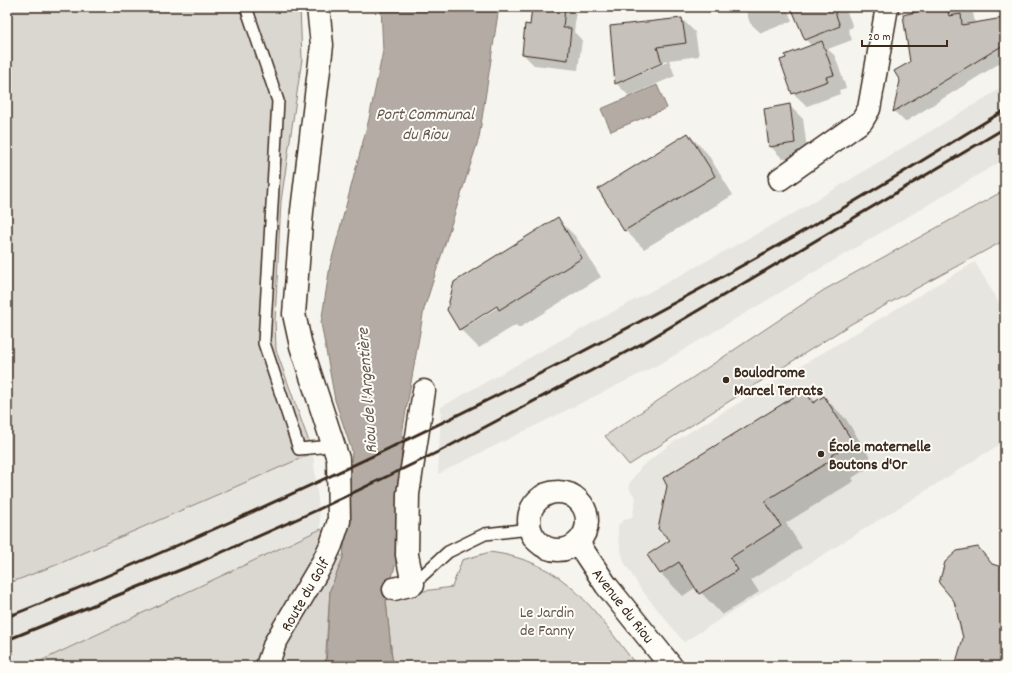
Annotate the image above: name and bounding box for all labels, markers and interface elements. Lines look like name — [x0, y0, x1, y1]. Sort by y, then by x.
scale bar — [862, 22, 947, 48]
text: 20 m — [868, 29, 891, 46]
water label: Port Communal du Riou — [376, 104, 476, 148]
water label: Riou de l'Argentière — [353, 326, 385, 454]
place label: Boulodrome Marcel Terrats — [734, 362, 823, 403]
marker: Boulodrome Marcel Terrats — [721, 375, 731, 385]
place label: École maternelle Boutons d'Or — [829, 436, 931, 477]
marker: École maternelle Boutons d'Or — [816, 449, 826, 459]
street label: Route du Golf — [276, 554, 337, 636]
street label: Avenue du Riou — [585, 564, 659, 649]
park label: Le Jardin de Fanny — [520, 602, 575, 643]

